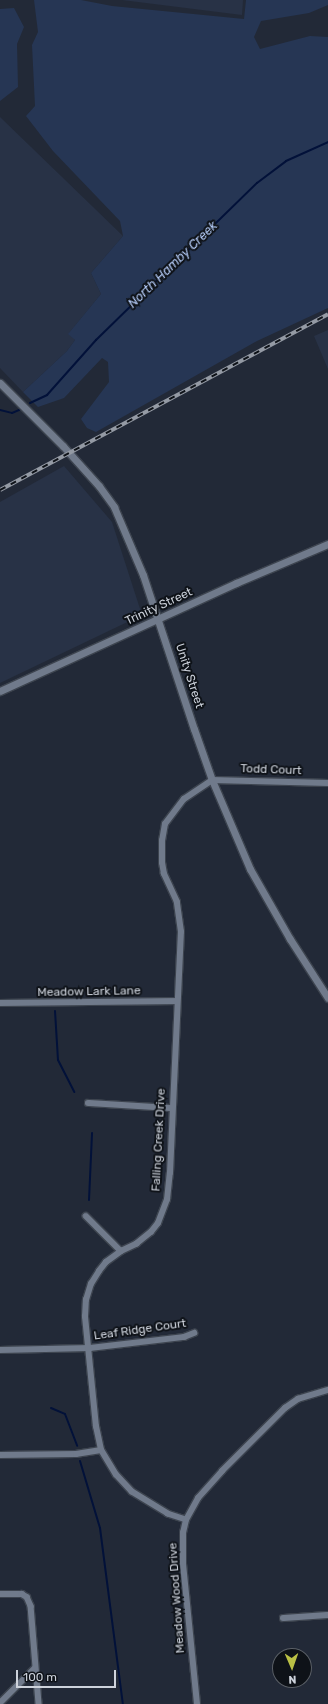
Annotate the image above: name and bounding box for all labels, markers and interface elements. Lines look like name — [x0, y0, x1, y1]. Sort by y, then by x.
water label: North Hamby Creek — [125, 218, 221, 312]
street label: Trinity Street — [123, 585, 195, 629]
street label: Unity Street — [172, 642, 206, 710]
street label: Todd Court — [240, 762, 302, 778]
street label: Meadow Lark Lane — [37, 984, 141, 1000]
street label: Falling Creek Drive — [149, 1088, 169, 1192]
street label: Leaf Ridge Court — [93, 1316, 187, 1344]
street label: Meadow Wood Drive — [166, 1542, 188, 1654]
north arrow — [272, 1648, 312, 1688]
scale bar — [18, 1662, 118, 1688]
text: 100 m — [23, 1670, 57, 1684]
text: N — [288, 1673, 297, 1686]

